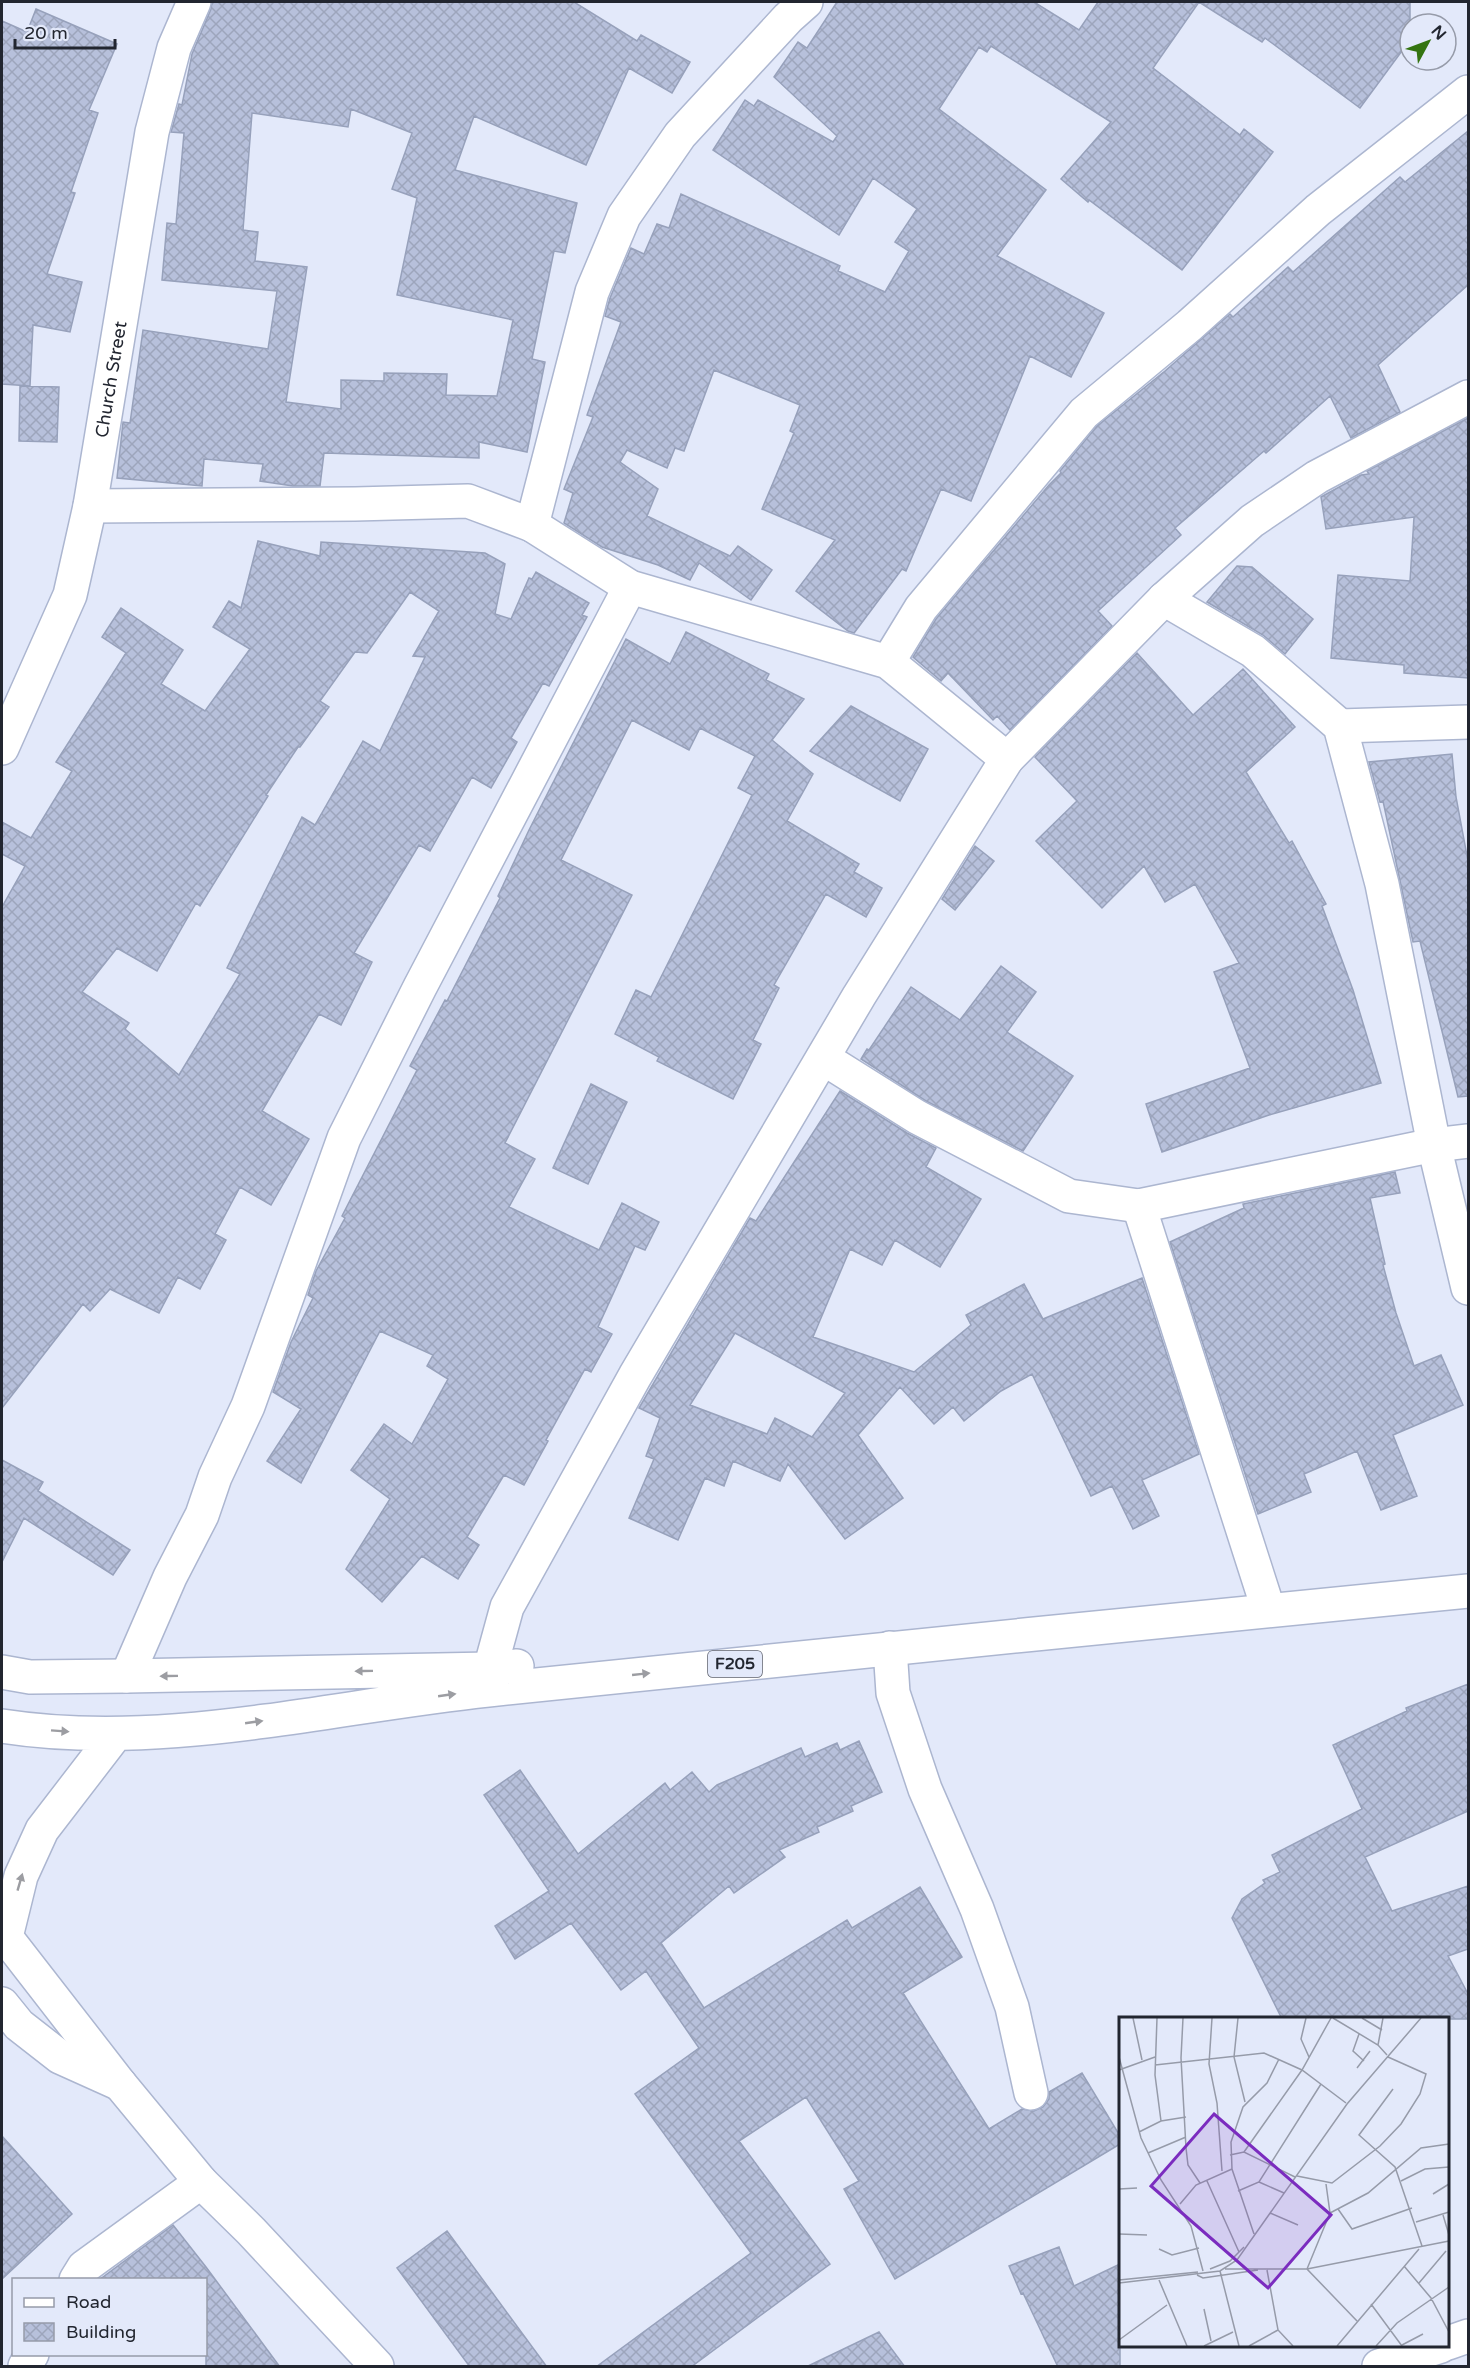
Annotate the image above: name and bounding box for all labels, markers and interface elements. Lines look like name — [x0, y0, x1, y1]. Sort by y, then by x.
scale bar — [15, 12, 116, 50]
north arrow — [1398, 12, 1458, 72]
text: N — [1427, 21, 1450, 44]
text: 20 m — [24, 22, 68, 44]
street label: Church Street — [91, 319, 131, 439]
road number: F205 — [708, 1651, 762, 1677]
one-way arrow — [355, 1667, 374, 1676]
one-way arrow — [632, 1669, 651, 1679]
one-way arrow — [160, 1671, 179, 1680]
one-way arrow — [438, 1690, 457, 1700]
one-way arrow — [245, 1717, 264, 1726]
one-way arrow — [50, 1726, 69, 1736]
one-way arrow — [16, 1873, 25, 1891]
inset map — [1119, 2017, 1449, 2347]
legend — [12, 2278, 207, 2356]
text: Road — [66, 2291, 111, 2313]
text: Building — [66, 2321, 136, 2343]

